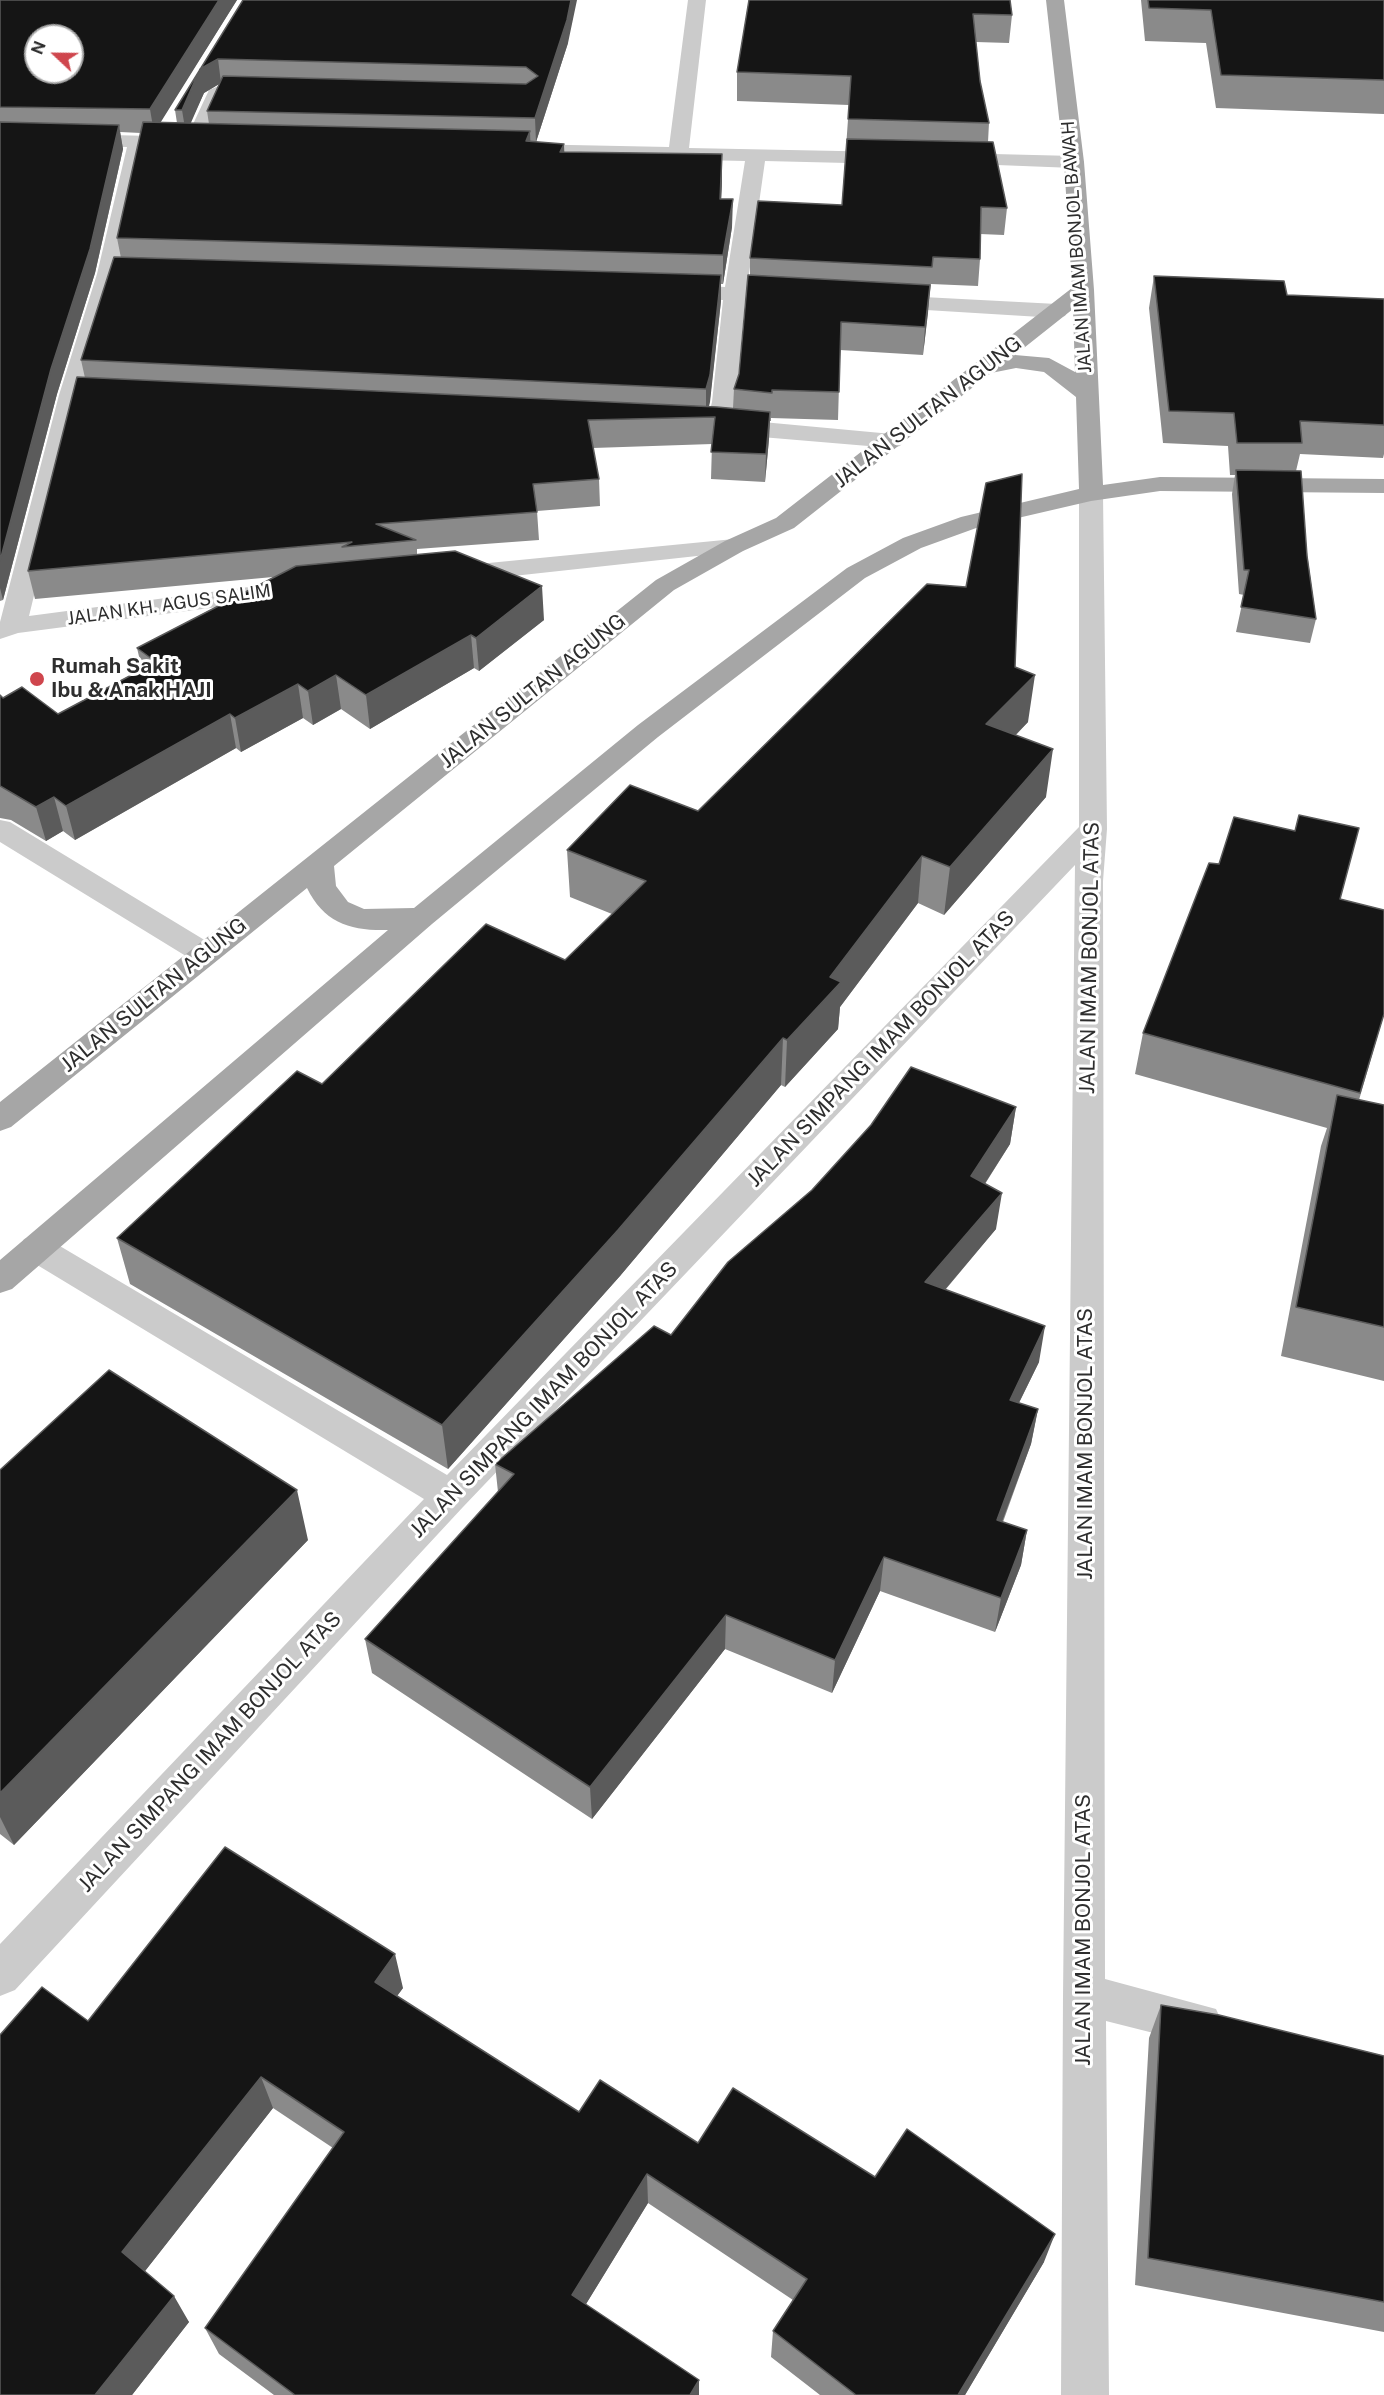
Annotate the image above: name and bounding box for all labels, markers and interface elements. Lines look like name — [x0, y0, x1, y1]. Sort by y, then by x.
north arrow — [24, 24, 84, 84]
text: N — [28, 38, 50, 57]
street label: JALAN IMAM BONJOL BAWAH — [1057, 120, 1097, 374]
street label: JALAN SULTAN AGUNG — [829, 331, 1027, 493]
street label: JALAN KH. AGUS SALIM — [66, 580, 272, 630]
street label: JALAN SULTAN AGUNG — [435, 608, 631, 774]
place label: Rumah Sakit Ibu & Anak HAJI — [51, 654, 212, 704]
marker: Rumah Sakit Ibu & Anak HAJI — [28, 670, 46, 688]
street label: JALAN IMAM BONJOL ATAS — [1075, 822, 1105, 1094]
street label: JALAN SIMPANG IMAM BONJOL ATAS — [742, 906, 1020, 1192]
street label: JALAN SULTAN AGUNG — [56, 912, 252, 1078]
street label: JALAN SIMPANG IMAM BONJOL ATAS — [405, 1257, 683, 1543]
street label: JALAN IMAM BONJOL ATAS — [1073, 1308, 1099, 1580]
street label: JALAN SIMPANG IMAM BONJOL ATAS — [73, 1607, 347, 1897]
street label: JALAN IMAM BONJOL ATAS — [1071, 1794, 1097, 2066]

